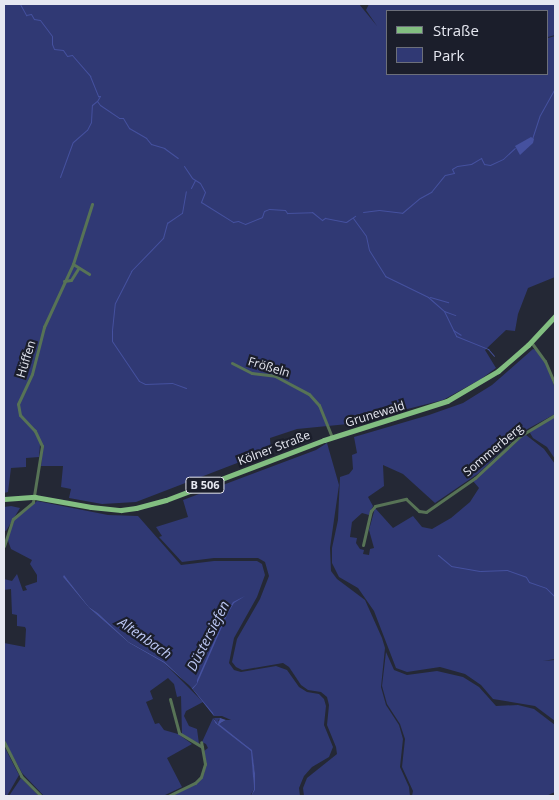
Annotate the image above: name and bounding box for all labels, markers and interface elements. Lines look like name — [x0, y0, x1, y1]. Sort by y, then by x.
legend — [386, 10, 549, 75]
text: Straße — [433, 20, 479, 40]
text: Park — [433, 45, 464, 65]
street label: Hüffen — [14, 339, 38, 379]
street label: Frößeln — [246, 354, 292, 380]
street label: Grunewald — [344, 398, 406, 430]
street label: Sommerberg — [460, 421, 526, 479]
street label: Kölner Straße — [236, 428, 312, 468]
road number: B 506 — [185, 476, 225, 494]
water label: Düstersiefen — [183, 598, 233, 674]
water label: Altenbach — [115, 613, 175, 663]

